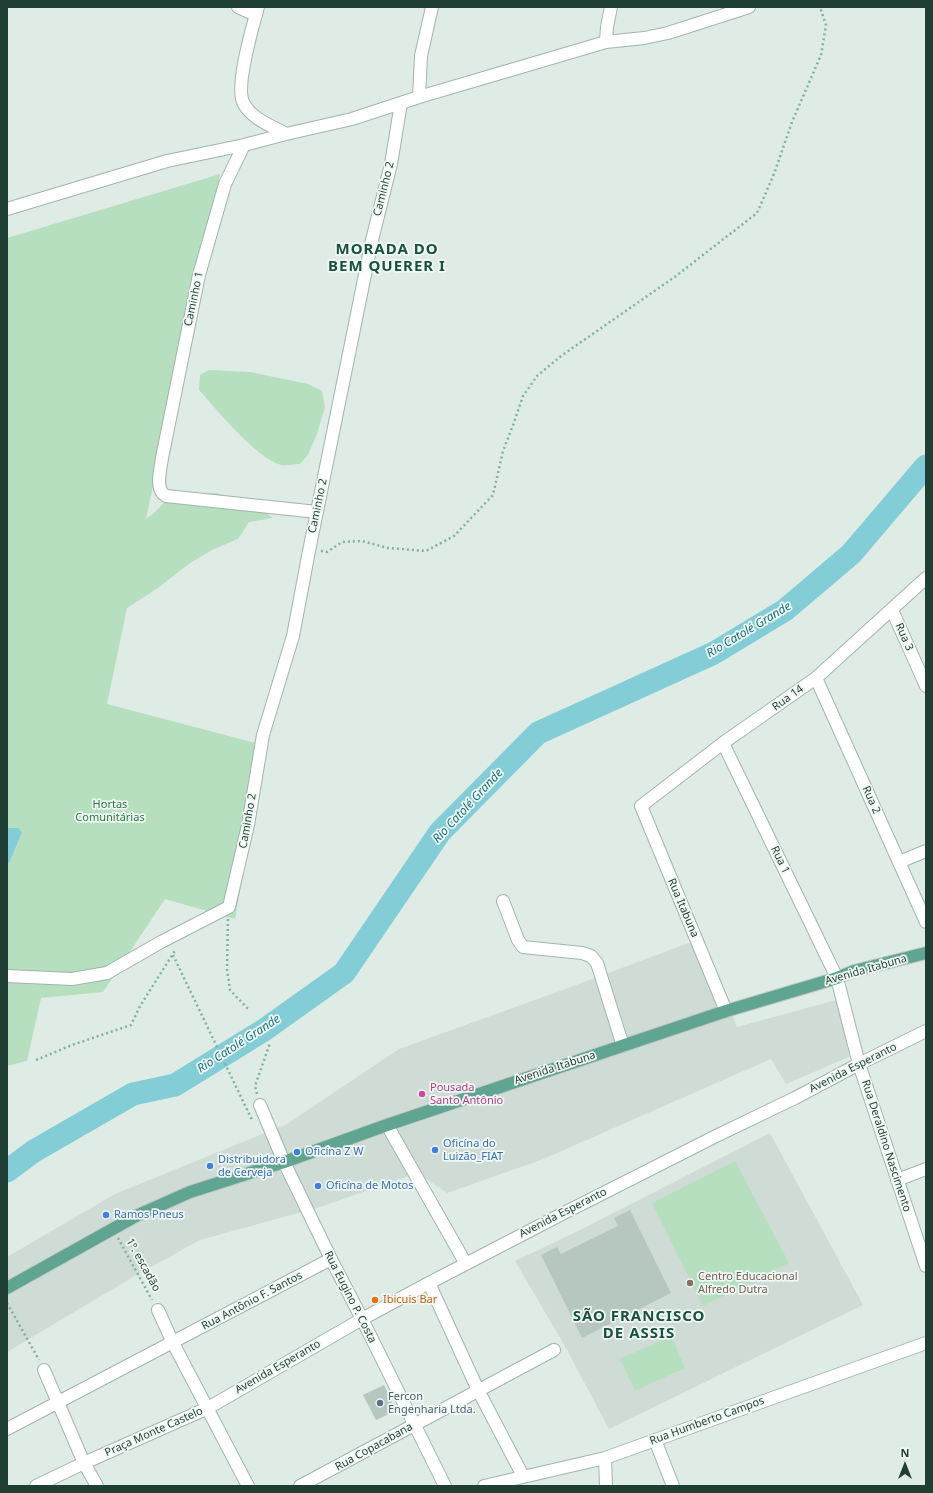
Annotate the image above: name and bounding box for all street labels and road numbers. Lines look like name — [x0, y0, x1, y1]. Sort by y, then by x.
street label: Caminho 2 — [371, 160, 397, 218]
street label: Caminho 1 — [182, 270, 206, 328]
street label: Caminho 2 — [306, 477, 330, 535]
street label: Rua 3 — [892, 621, 916, 653]
street label: Rua 14 — [770, 682, 806, 714]
street label: Rua 2 — [859, 784, 883, 816]
street label: Caminho 2 — [237, 792, 259, 850]
street label: Rua 1 — [768, 844, 792, 876]
street label: Rua Itabuna — [665, 876, 701, 940]
street label: Avenida Itabuna — [823, 952, 909, 988]
street label: Avenida Esperanto — [807, 1040, 899, 1096]
street label: Avenida Itabuna — [513, 1049, 597, 1087]
street label: Rua Deraldino Nascimento — [858, 1078, 914, 1214]
street label: Avenida Esperanto — [517, 1185, 609, 1241]
street label: 1º. escadão — [123, 1236, 163, 1294]
street label: Rua Eugino P. Costa — [321, 1249, 379, 1345]
street label: Rua Antônio F. Santos — [199, 1269, 305, 1333]
street label: Avenida Esperanto — [233, 1337, 323, 1397]
street label: Rua Humberto Campos — [648, 1394, 766, 1448]
street label: Praça Monte Castelo — [103, 1404, 205, 1460]
street label: Rua Copacabana — [333, 1420, 415, 1474]

